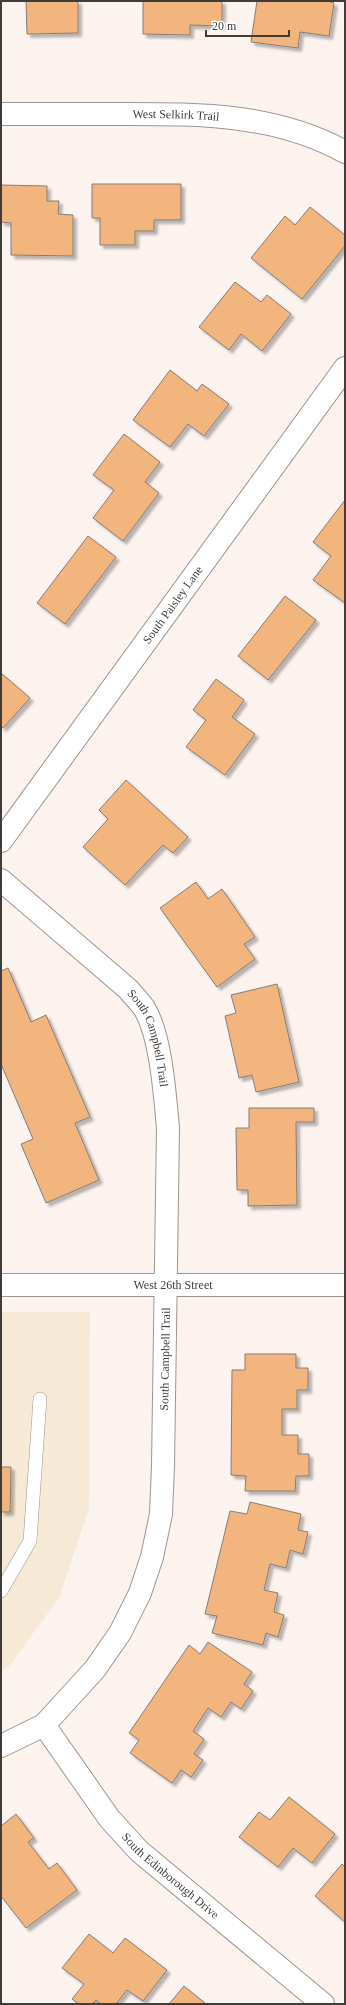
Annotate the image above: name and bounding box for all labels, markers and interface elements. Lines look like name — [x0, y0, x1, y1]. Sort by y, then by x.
scale bar — [206, 12, 289, 38]
text: 20 m — [212, 19, 237, 33]
street label: West Selkirk Trail — [132, 107, 221, 124]
street label: South Paisley Lane — [140, 563, 206, 646]
street label: South Campbell Trail — [125, 987, 171, 1088]
street label: West 26th Street — [133, 1278, 213, 1292]
street label: South Campbell Trail — [157, 1307, 173, 1411]
street label: South Edinborough Drive — [119, 1830, 222, 1922]

